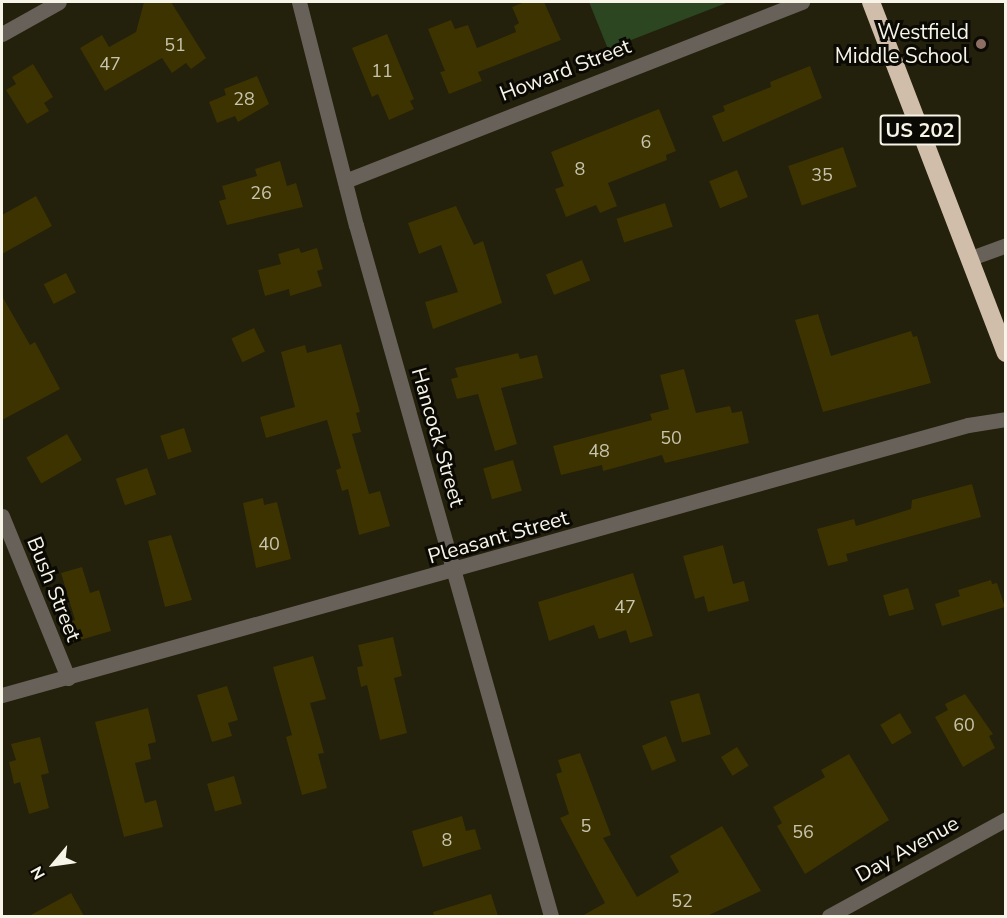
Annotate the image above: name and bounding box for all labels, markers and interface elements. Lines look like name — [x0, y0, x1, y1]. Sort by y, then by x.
place label: Westfield Middle School — [835, 19, 969, 69]
street label: Howard Street — [496, 33, 634, 107]
house number: 51 — [164, 34, 186, 56]
marker: Westfield Middle School — [974, 37, 988, 51]
house number: 47 — [99, 53, 121, 75]
house number: 11 — [371, 60, 393, 82]
house number: 28 — [233, 88, 255, 110]
road number: US 202 — [880, 113, 960, 147]
house number: 6 — [641, 131, 651, 153]
house number: 8 — [575, 158, 585, 180]
house number: 35 — [811, 164, 833, 186]
house number: 26 — [250, 182, 272, 204]
street label: Hancock Street — [406, 365, 470, 509]
house number: 50 — [660, 427, 682, 449]
house number: 48 — [588, 440, 610, 462]
street label: Pleasant Street — [425, 505, 571, 569]
street label: Bush Street — [22, 533, 86, 645]
house number: 40 — [258, 533, 280, 555]
house number: 47 — [614, 596, 636, 618]
house number: 60 — [953, 714, 975, 736]
street label: Day Avenue — [851, 810, 963, 888]
house number: 5 — [581, 815, 591, 837]
house number: 56 — [792, 821, 814, 843]
house number: 8 — [442, 829, 452, 851]
north arrow — [24, 834, 84, 894]
text: N — [26, 862, 51, 883]
house number: 52 — [671, 890, 693, 912]

